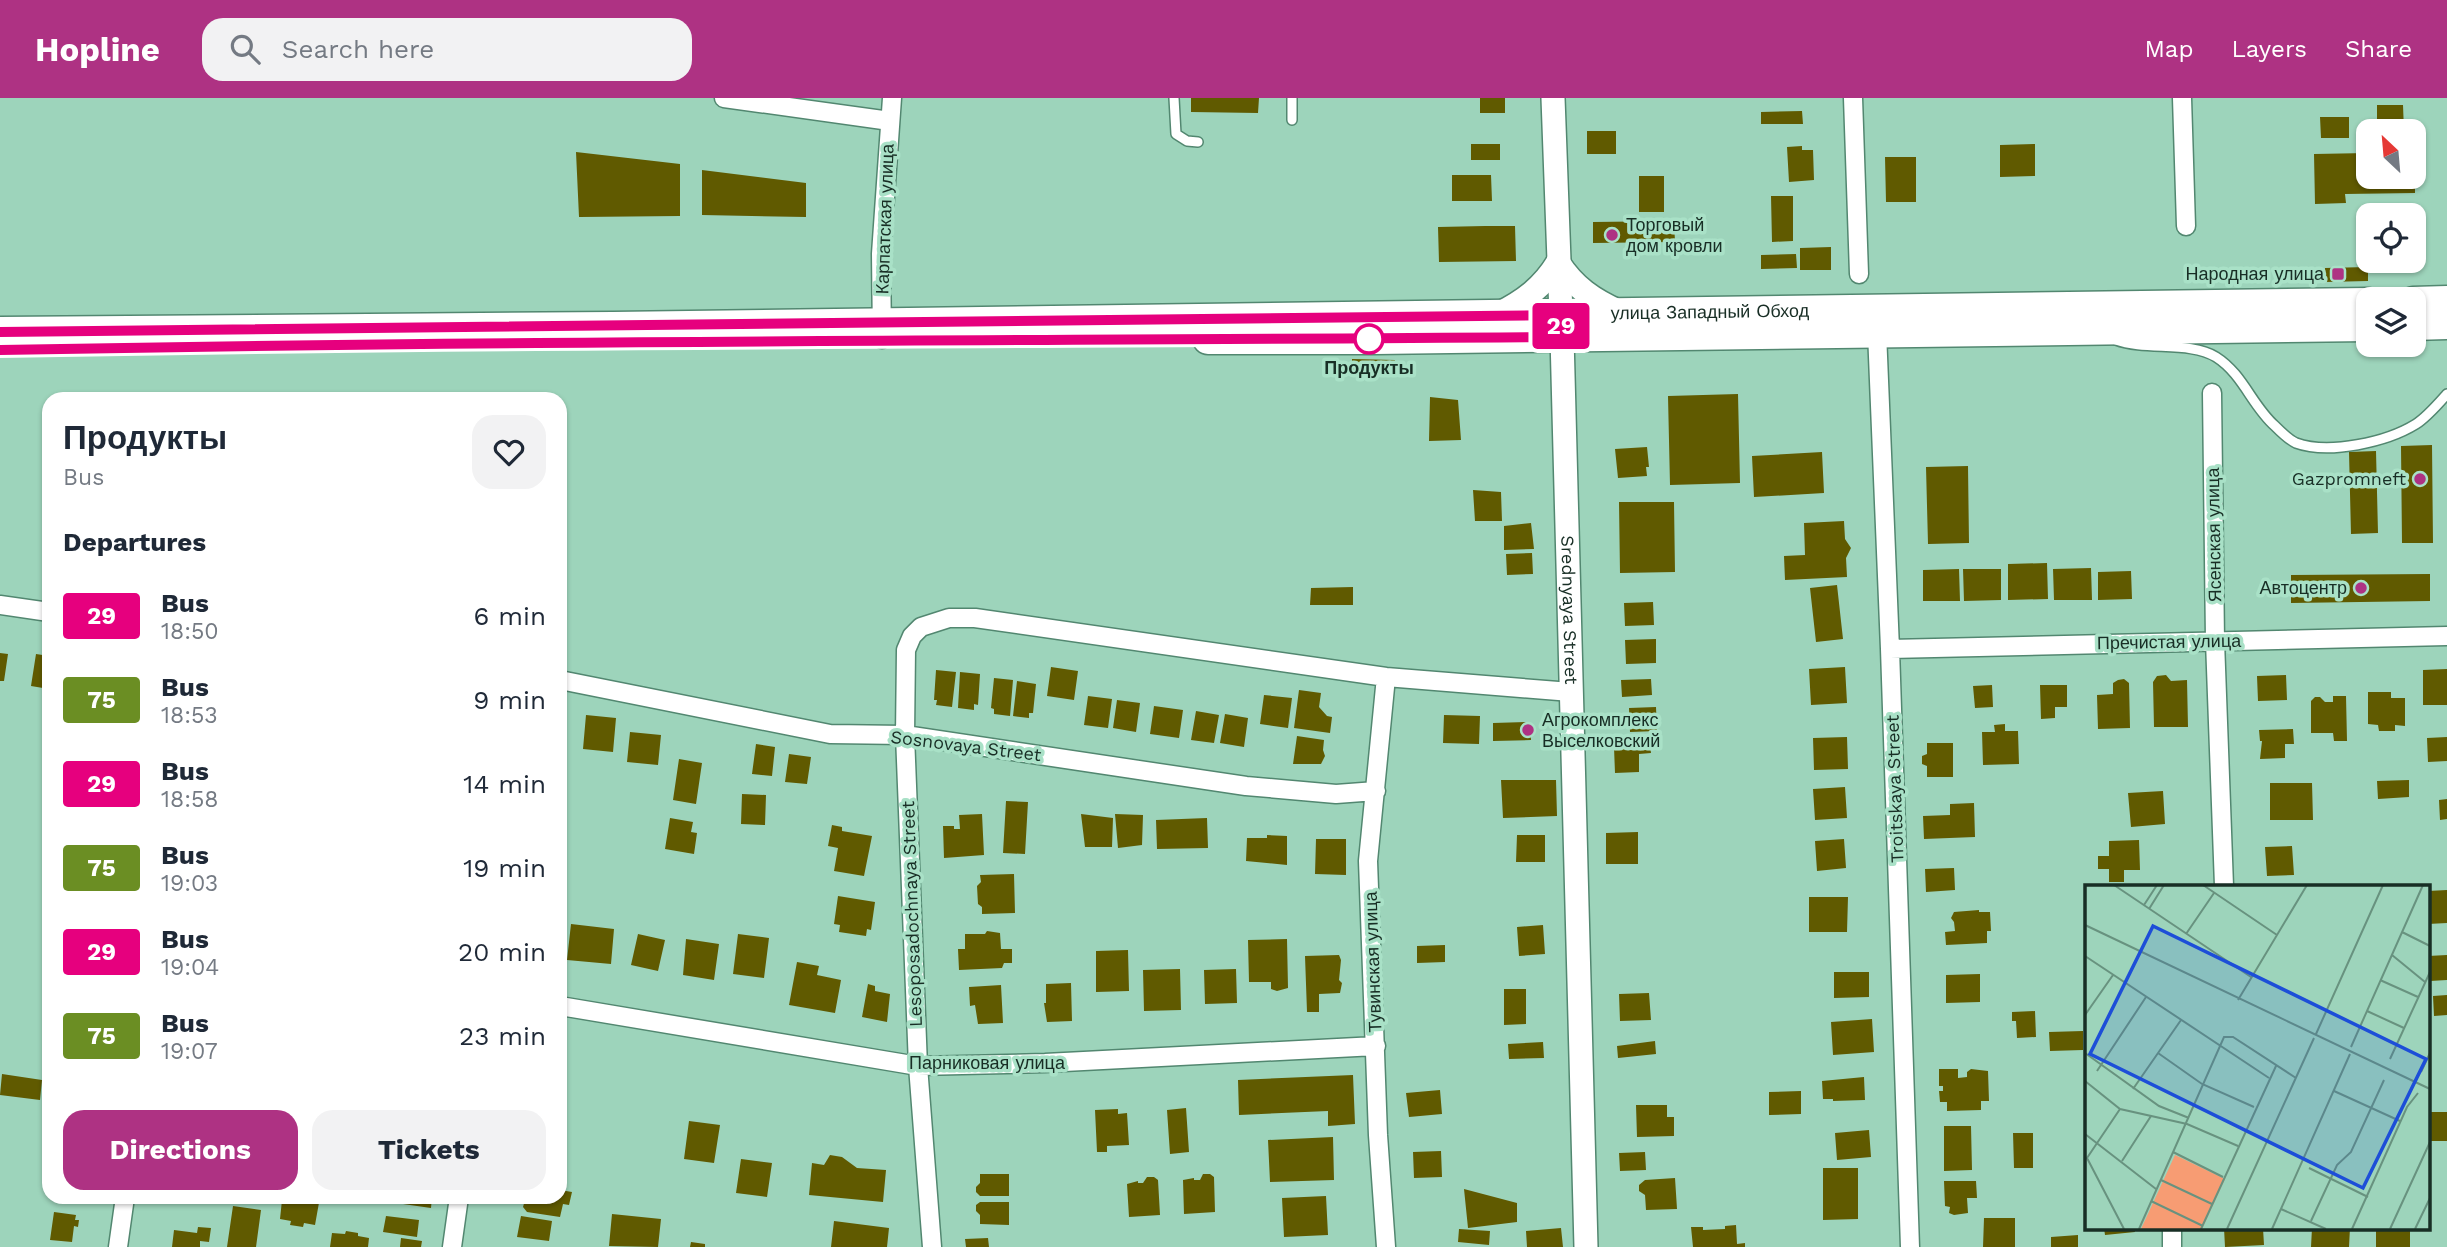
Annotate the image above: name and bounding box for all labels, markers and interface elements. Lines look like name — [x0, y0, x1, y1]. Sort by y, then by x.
search box — [202, 18, 692, 81]
text: Hopline — [35, 30, 160, 69]
icon: search — [226, 30, 264, 68]
text: Search here — [282, 34, 434, 64]
text: Map — [2145, 35, 2193, 63]
text: Layers — [2231, 35, 2307, 63]
text: Share — [2345, 35, 2412, 63]
north arrow — [2356, 119, 2426, 189]
map controls — [2356, 119, 2426, 357]
street label: Карпатская улица — [871, 142, 898, 295]
button: locate — [2356, 203, 2426, 273]
place label: Торговый дом кровли — [1626, 214, 1723, 256]
marker: Торговый дом кровли — [1604, 227, 1620, 243]
place label: Народная улица — [2186, 263, 2325, 284]
marker: Народная улица — [2330, 266, 2346, 282]
button: layers — [2356, 287, 2426, 357]
street label: улица Западный Обход — [1610, 300, 1810, 323]
line badge: 29 — [1530, 303, 1592, 349]
text: 29 — [1546, 312, 1576, 340]
marker: Продукты — [1354, 324, 1384, 354]
place label: Продукты — [1324, 357, 1414, 378]
button: heart — [472, 415, 546, 489]
text: Продукты — [63, 418, 227, 457]
text: Bus — [63, 464, 104, 491]
street label: Ясенская улица — [2202, 467, 2225, 602]
place label: Gazpromneft — [2292, 468, 2406, 489]
marker: Gazpromneft — [2412, 471, 2428, 487]
text: Departures — [63, 527, 206, 557]
street label: Srednyaya Street — [1557, 535, 1582, 685]
place label: Автоцентр — [2259, 577, 2347, 598]
marker: Автоцентр — [2353, 580, 2369, 596]
text: Bus — [161, 588, 209, 618]
text: 6 min — [474, 601, 546, 631]
text: 29 — [87, 602, 116, 630]
text: 18:50 — [161, 618, 219, 645]
street label: Пречистая улица — [2097, 630, 2242, 653]
text: Bus — [161, 672, 209, 702]
text: 9 min — [473, 685, 546, 715]
text: 75 — [87, 686, 116, 714]
text: 18:53 — [161, 702, 218, 729]
place label: Агрокомплекс Выселковский — [1542, 709, 1660, 751]
street label: Troitskaya Street — [1881, 714, 1908, 863]
marker: Агрокомплекс Выселковский — [1520, 722, 1536, 738]
street label: Sosnovaya Street — [889, 726, 1043, 765]
text: Bus — [161, 756, 209, 786]
text: 14 min — [463, 769, 546, 799]
text: 29 — [87, 770, 116, 798]
text: 18:58 — [161, 786, 219, 813]
street label: Lesoposadochnaya Street — [897, 800, 926, 1027]
text: Bus — [161, 840, 209, 870]
text: 19 min — [463, 853, 546, 883]
text: 75 — [87, 854, 116, 882]
text: 19:03 — [161, 870, 218, 897]
inset map — [2085, 885, 2430, 1230]
street label: Тувинская улица — [1360, 890, 1385, 1033]
text: Bus — [161, 924, 209, 954]
text: 20 min — [458, 937, 546, 967]
text: 29 — [87, 938, 116, 966]
text: 19:04 — [161, 954, 219, 981]
text: Bus — [161, 1008, 209, 1038]
text: 23 min — [459, 1021, 546, 1051]
text: 75 — [87, 1022, 116, 1050]
text: 19:07 — [161, 1038, 218, 1065]
street label: Парниковая улица — [909, 1052, 1066, 1073]
button: Directions — [63, 1110, 298, 1190]
button: Tickets — [312, 1110, 546, 1190]

